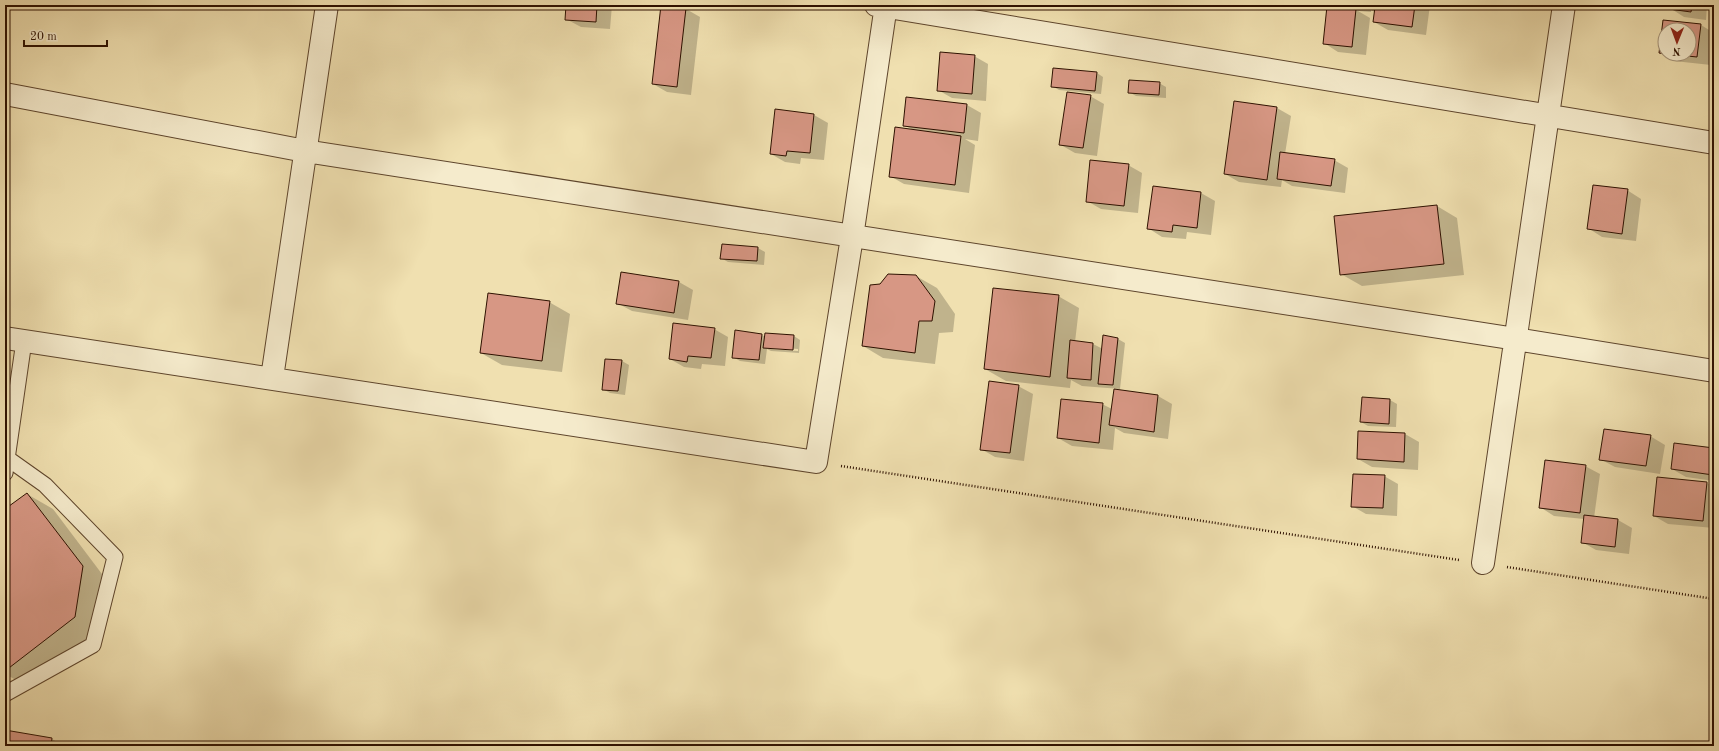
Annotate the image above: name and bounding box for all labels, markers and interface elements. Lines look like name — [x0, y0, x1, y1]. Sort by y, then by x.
scale bar — [24, 22, 107, 48]
north arrow — [1657, 22, 1697, 62]
text: 20 m — [30, 31, 57, 43]
text: N — [1672, 45, 1681, 56]

